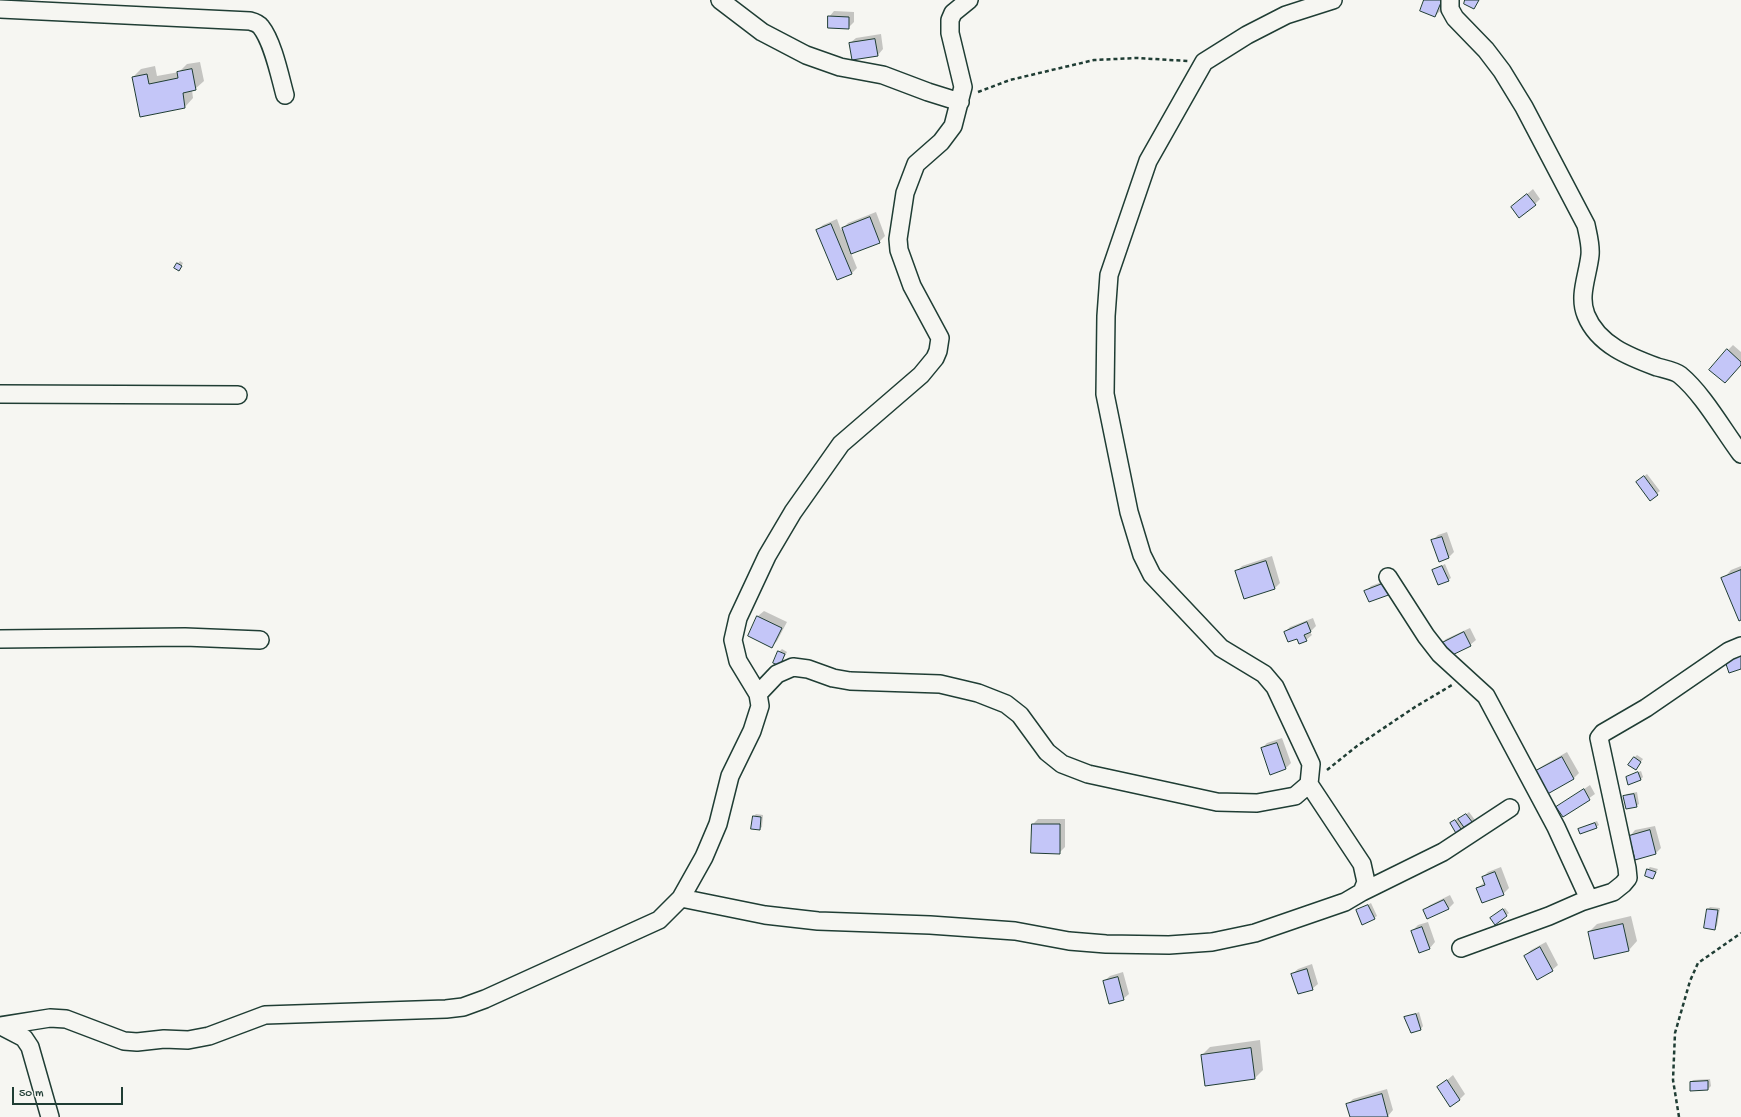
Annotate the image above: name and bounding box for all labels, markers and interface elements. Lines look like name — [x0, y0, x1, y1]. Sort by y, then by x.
scale bar — [14, 1079, 125, 1105]
text: 50 m — [19, 1087, 44, 1101]

